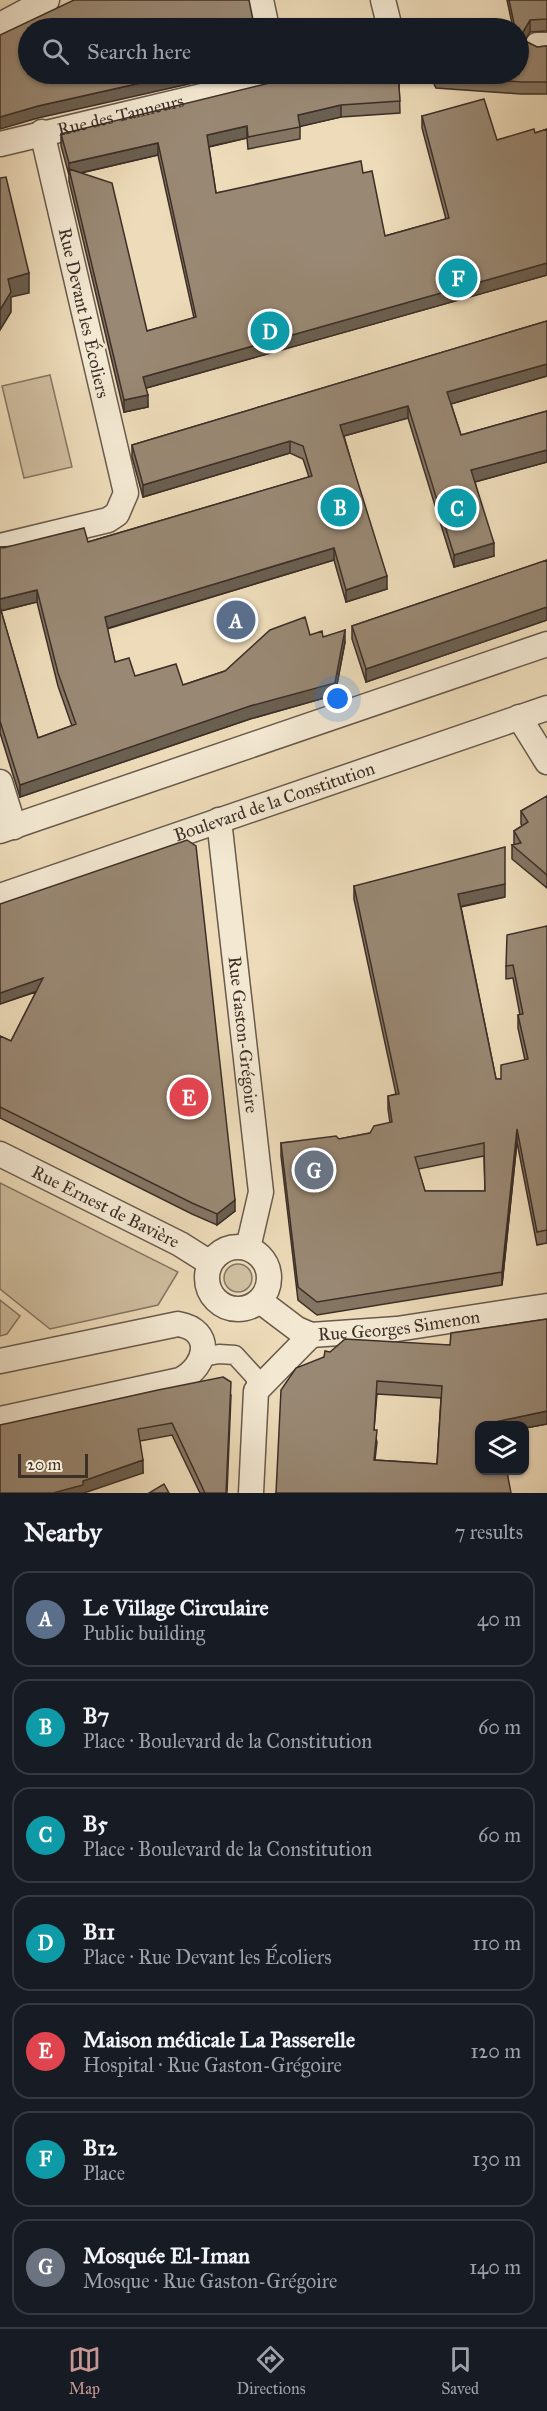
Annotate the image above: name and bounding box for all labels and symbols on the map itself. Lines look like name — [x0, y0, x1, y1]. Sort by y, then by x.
street label: Rue des Tanneurs — [55, 90, 186, 141]
street label: Rue Devant les Écoliers — [54, 225, 116, 400]
pin: F — [438, 256, 478, 300]
pin: D — [250, 308, 290, 354]
pin: B — [320, 484, 360, 530]
pin: C — [438, 486, 476, 530]
pin: A — [216, 598, 256, 642]
your location — [323, 684, 352, 713]
street label: Boulevard de la Constitution — [171, 757, 378, 846]
street label: Rue Gaston-Grégoire — [223, 955, 263, 1114]
pin: E — [170, 1074, 208, 1120]
pin: G — [294, 1148, 334, 1192]
street label: Rue Ernest de Bavière — [28, 1161, 183, 1253]
street label: Rue Georges Simenon — [317, 1305, 482, 1345]
scale bar — [18, 1451, 88, 1478]

